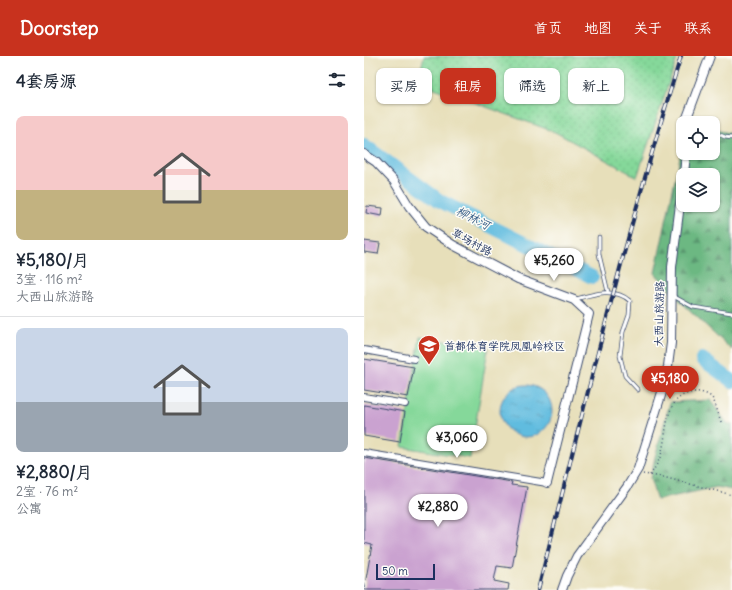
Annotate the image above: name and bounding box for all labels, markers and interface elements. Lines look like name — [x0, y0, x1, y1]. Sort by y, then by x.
text: Doorstep — [20, 16, 99, 40]
text: 首页 — [534, 19, 562, 37]
text: 地图 — [584, 19, 612, 37]
text: 关于 — [634, 19, 662, 37]
text: 联系 — [684, 19, 712, 37]
chip: 买房 — [376, 68, 432, 104]
chip: 租房 — [440, 68, 496, 104]
chip: 筛选 — [504, 68, 560, 104]
chip: 新上 — [568, 68, 624, 104]
icon: filters — [326, 69, 348, 91]
text: 4套房源 — [16, 70, 77, 92]
map controls — [676, 116, 720, 212]
button: locate — [676, 116, 720, 160]
icon: home — [146, 142, 218, 214]
button: layers — [676, 168, 720, 212]
water label: 柳林河 — [454, 203, 494, 233]
street label: 草场村路 — [449, 225, 495, 259]
pin: ¥5,260 — [521, 248, 587, 282]
text: ¥5,180/月 — [16, 249, 89, 271]
text: ¥5,260 — [534, 252, 575, 269]
text: 3室 · 116 m² — [16, 271, 83, 288]
street label: 大西山旅游路 — [651, 281, 667, 347]
text: 大西山旅游路 — [16, 288, 94, 305]
school or university icon: 首都体育学院凤凰岭校区 — [416, 333, 442, 366]
place label: 首都体育学院凤凰岭校区 — [444, 339, 565, 353]
icon: home — [146, 354, 218, 426]
pin: ¥5,180 — [637, 366, 703, 400]
text: ¥5,180 — [651, 370, 689, 387]
pin: ¥3,060 — [424, 425, 490, 459]
text: ¥3,060 — [436, 429, 478, 446]
text: ¥2,880/月 — [16, 461, 93, 483]
text: 2室 · 76 m² — [16, 483, 78, 500]
pin: ¥2,880 — [405, 494, 471, 528]
text: ¥2,880 — [418, 498, 459, 515]
text: 公寓 — [16, 500, 42, 517]
scale bar — [376, 562, 435, 581]
text: 50 m — [382, 564, 408, 578]

